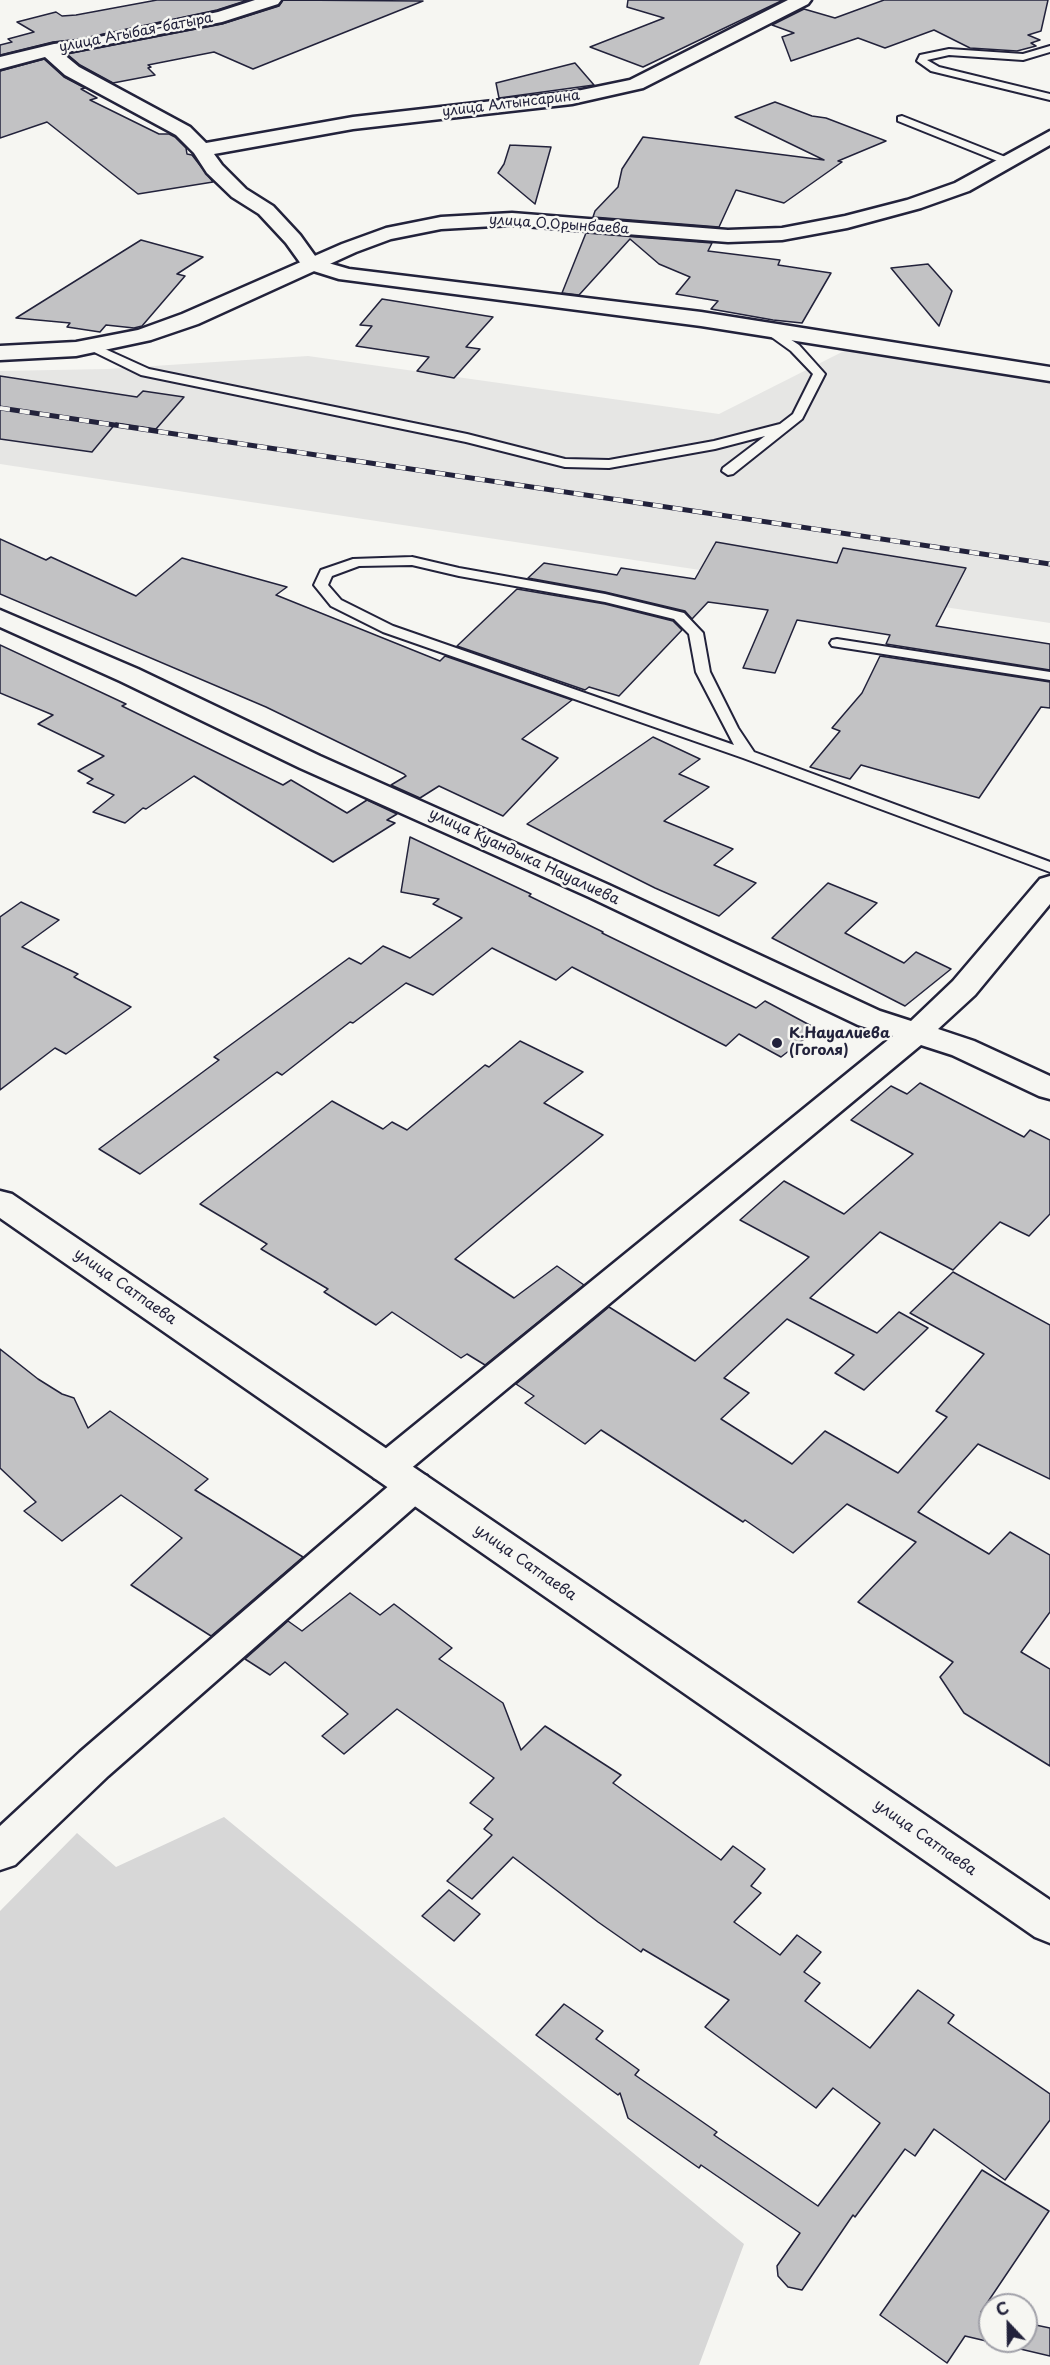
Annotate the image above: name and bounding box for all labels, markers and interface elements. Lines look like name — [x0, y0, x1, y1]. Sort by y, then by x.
street label: улица Агыбая-батыра — [58, 10, 214, 56]
street label: улица Алтынсарина — [441, 87, 581, 121]
street label: улица О.Орынбаева — [489, 212, 629, 238]
street label: улица Куандыка Науалиева — [426, 805, 622, 909]
place label: К.Науалиева (Гоголя) — [789, 1025, 890, 1060]
marker: К.Науалиева (Гоголя) — [770, 1036, 784, 1050]
street label: улица Сатпаева — [70, 1245, 180, 1329]
street label: улица Сатпаева — [470, 1521, 580, 1605]
street label: улица Сатпаева — [870, 1796, 980, 1880]
north arrow — [978, 2293, 1038, 2353]
text: С — [992, 2295, 1012, 2322]

